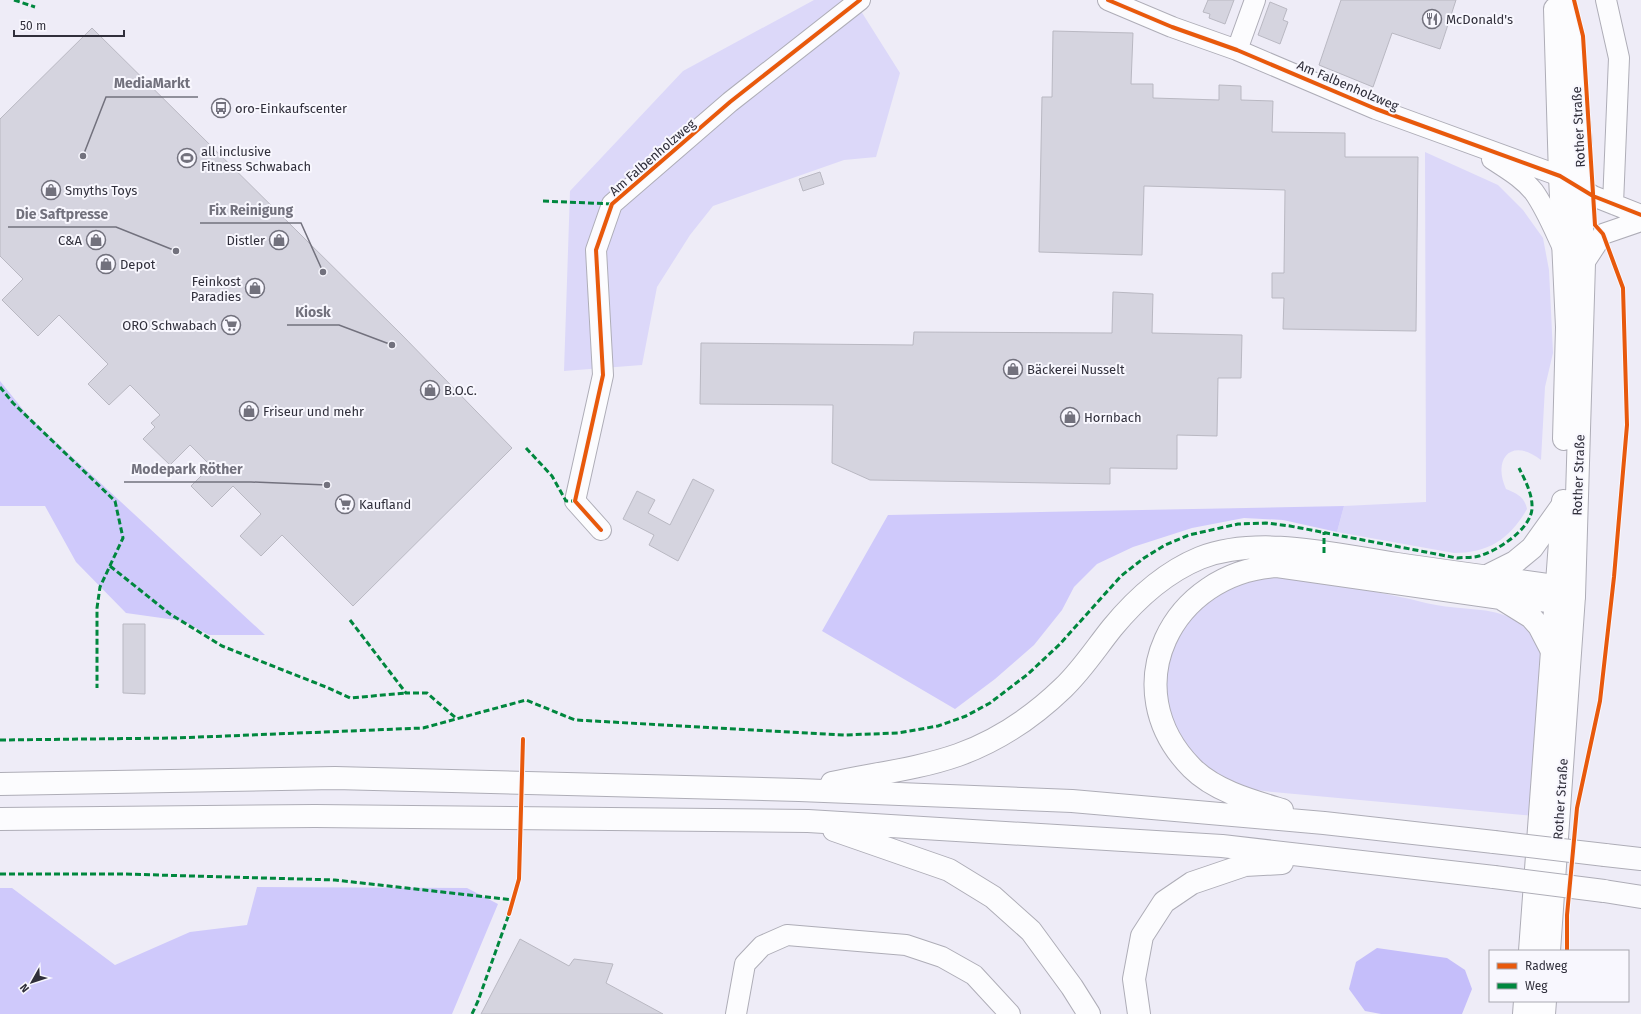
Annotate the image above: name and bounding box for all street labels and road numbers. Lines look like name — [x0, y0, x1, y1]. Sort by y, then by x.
street label: Am Falbenholzweg — [1295, 57, 1401, 114]
street label: Rother Straße — [1569, 86, 1588, 168]
street label: Am Falbenholzweg — [606, 116, 698, 199]
street label: Rother Straße — [1570, 434, 1587, 516]
street label: Rother Straße — [1550, 758, 1571, 840]

